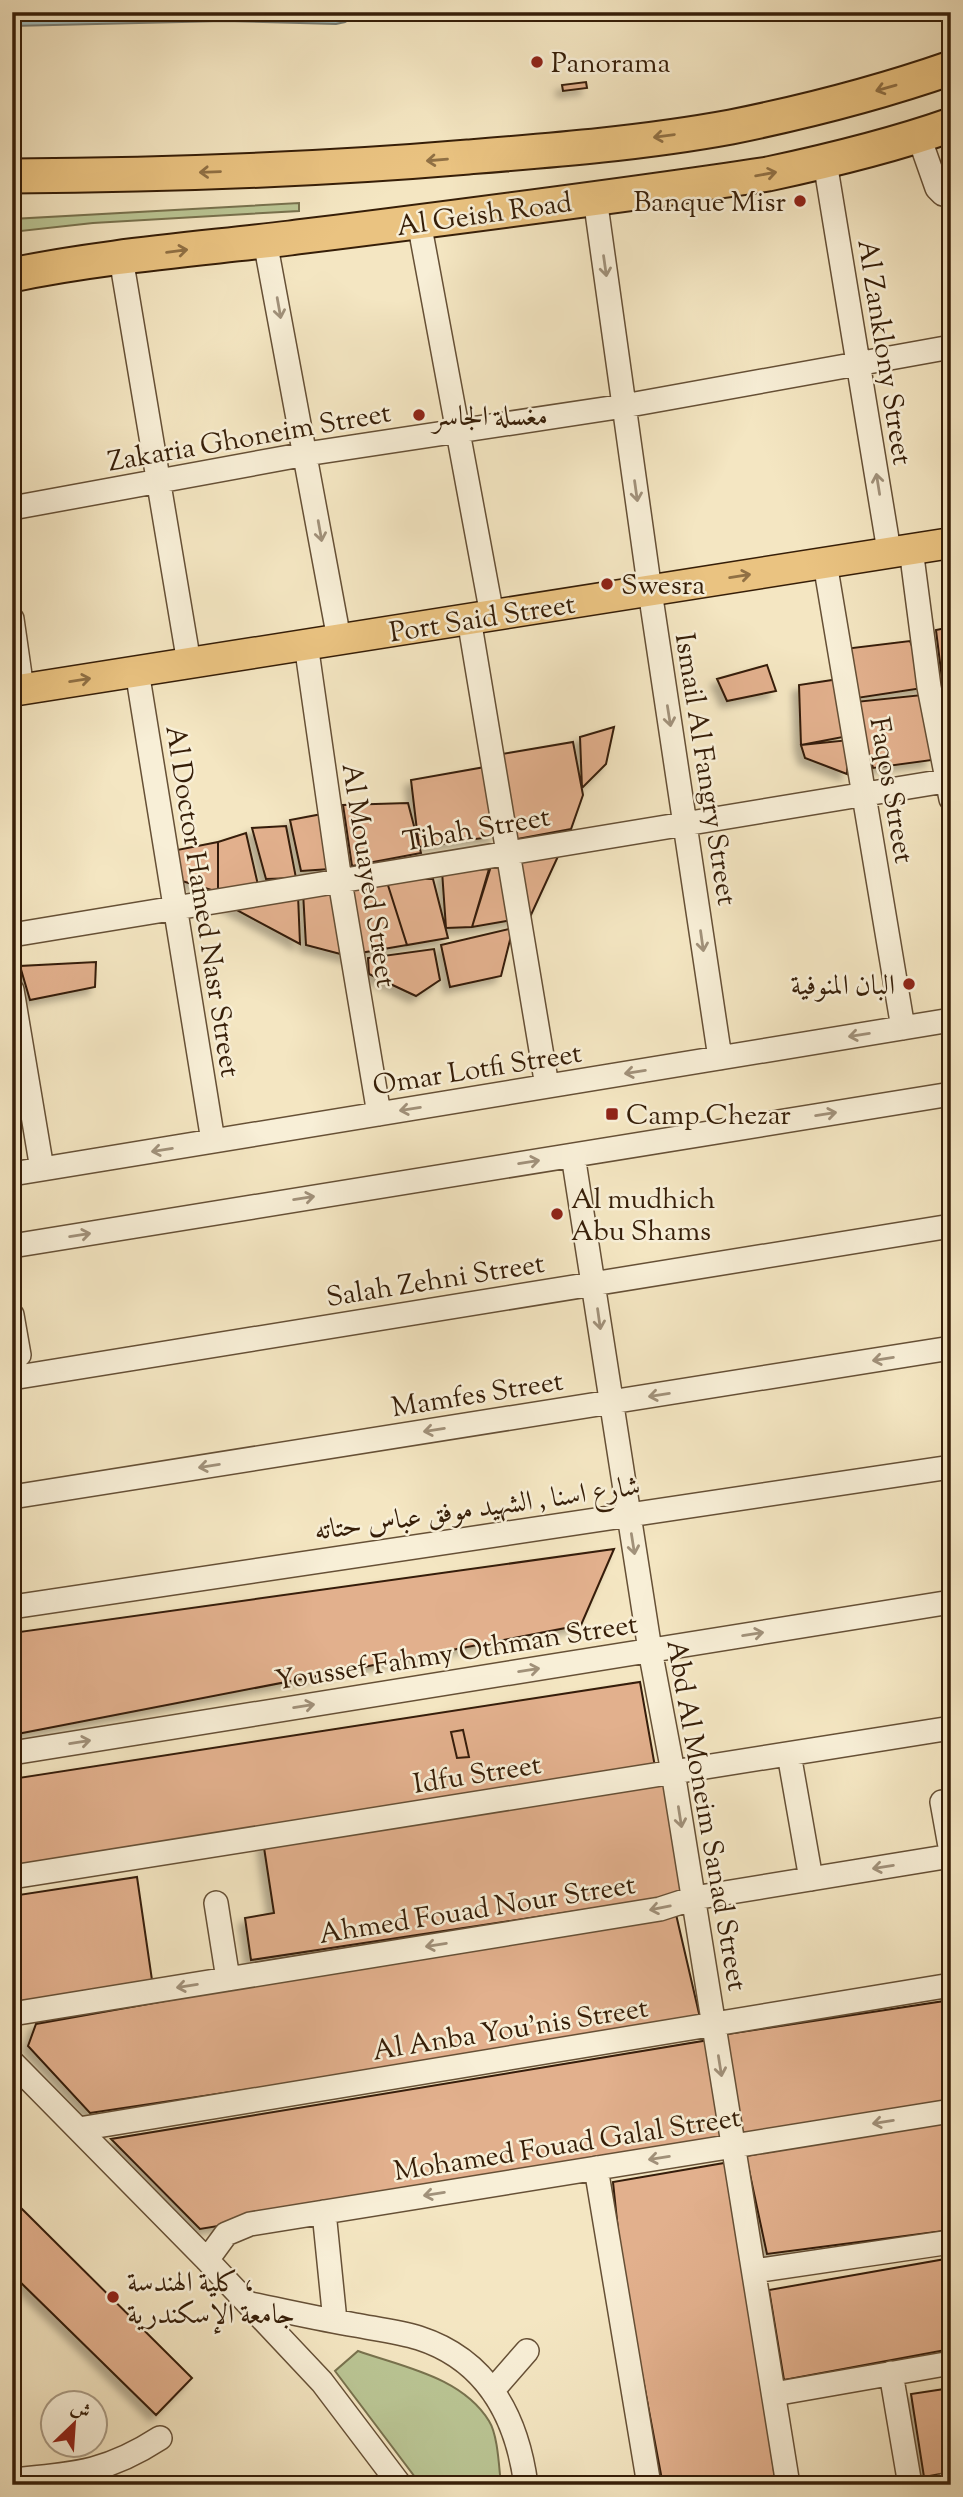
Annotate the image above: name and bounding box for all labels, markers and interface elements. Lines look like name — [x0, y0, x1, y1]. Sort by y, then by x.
place label: Panorama — [551, 45, 670, 85]
marker: Panorama — [529, 54, 545, 70]
one-way arrow — [875, 82, 897, 95]
one-way arrow — [653, 130, 675, 143]
one-way arrow — [427, 154, 449, 167]
one-way arrow — [199, 165, 222, 178]
one-way arrow — [755, 166, 777, 180]
street label: Al Geish Road — [394, 184, 575, 248]
place label: Banque Misr — [633, 184, 786, 224]
marker: Banque Misr — [792, 193, 808, 209]
street label: Al Zanklony Street — [845, 237, 921, 469]
one-way arrow — [165, 245, 187, 258]
one-way arrow — [598, 254, 611, 276]
one-way arrow — [273, 296, 286, 319]
street label: Zakaria Ghoneim Street — [105, 394, 395, 484]
place label: مغسلة الجاسر — [430, 398, 548, 438]
marker: مغسلة الجاسر — [411, 407, 427, 423]
one-way arrow — [871, 473, 884, 496]
one-way arrow — [630, 479, 643, 502]
one-way arrow — [313, 520, 327, 542]
place label: Swesra — [621, 567, 705, 607]
one-way arrow — [728, 569, 751, 582]
marker: Swesra — [599, 576, 615, 592]
street label: Port Said Street — [387, 585, 579, 654]
street label: Ismail Al Fangry Street — [663, 630, 745, 909]
one-way arrow — [68, 673, 91, 686]
one-way arrow — [663, 704, 676, 727]
street label: Faqos Street — [858, 714, 923, 867]
street label: Al Doctor Hamed Nasr Street — [153, 723, 249, 1081]
street label: Al Mouayed Street — [330, 761, 405, 991]
street label: Tibah Street — [400, 798, 554, 864]
one-way arrow — [696, 929, 709, 952]
place label: البان المنوفية — [791, 967, 895, 1007]
marker: البان المنوفية — [901, 976, 917, 992]
one-way arrow — [848, 1029, 871, 1042]
street label: Omar Lotfi Street — [370, 1035, 585, 1107]
one-way arrow — [624, 1066, 647, 1079]
place label: Camp Chezar — [626, 1097, 791, 1137]
one-way arrow — [399, 1103, 422, 1116]
marker: Camp Chezar — [604, 1106, 620, 1122]
one-way arrow — [814, 1107, 837, 1120]
one-way arrow — [151, 1144, 173, 1157]
one-way arrow — [517, 1155, 540, 1168]
place label: Al mudhich Abu Shams — [571, 1181, 716, 1253]
one-way arrow — [292, 1192, 315, 1205]
marker: Al mudhich Abu Shams — [549, 1206, 565, 1222]
one-way arrow — [68, 1228, 91, 1241]
street label: Salah Zehni Street — [323, 1245, 548, 1319]
one-way arrow — [592, 1308, 605, 1330]
one-way arrow — [872, 1353, 895, 1366]
street label: Mamfes Street — [389, 1363, 567, 1429]
one-way arrow — [648, 1388, 671, 1401]
one-way arrow — [423, 1424, 446, 1437]
one-way arrow — [198, 1460, 221, 1473]
street label: شارع اسنا , الشهيد موفق عباس حتاته — [312, 1467, 643, 1554]
one-way arrow — [627, 1532, 640, 1555]
street label: Youssef Fahmy Othman Street — [272, 1605, 641, 1702]
one-way arrow — [742, 1627, 764, 1640]
street label: Abd Al Moneim Sanad Street — [654, 1637, 756, 1995]
one-way arrow — [517, 1663, 540, 1676]
one-way arrow — [292, 1699, 315, 1712]
one-way arrow — [68, 1735, 91, 1748]
street label: Idfu Street — [411, 1746, 545, 1806]
one-way arrow — [674, 1805, 687, 1828]
one-way arrow — [872, 1861, 895, 1874]
street label: Ahmed Fouad Nour Street — [316, 1866, 639, 1956]
one-way arrow — [649, 1902, 672, 1916]
one-way arrow — [425, 1939, 448, 1952]
one-way arrow — [176, 1979, 199, 1992]
street label: Al Anba You'nis Street — [370, 1989, 652, 2073]
one-way arrow — [714, 2054, 727, 2076]
street label: Mohamed Fouad Galal Street — [391, 2099, 744, 2193]
one-way arrow — [872, 2116, 895, 2129]
one-way arrow — [648, 2152, 671, 2165]
one-way arrow — [423, 2188, 446, 2201]
place label: كلية الهندسة ، جامعة الإسكندرية — [127, 2264, 295, 2336]
marker: كلية الهندسة ، جامعة الإسكندرية — [105, 2289, 121, 2305]
north arrow — [38, 2388, 108, 2458]
text: ش — [66, 2395, 94, 2427]

